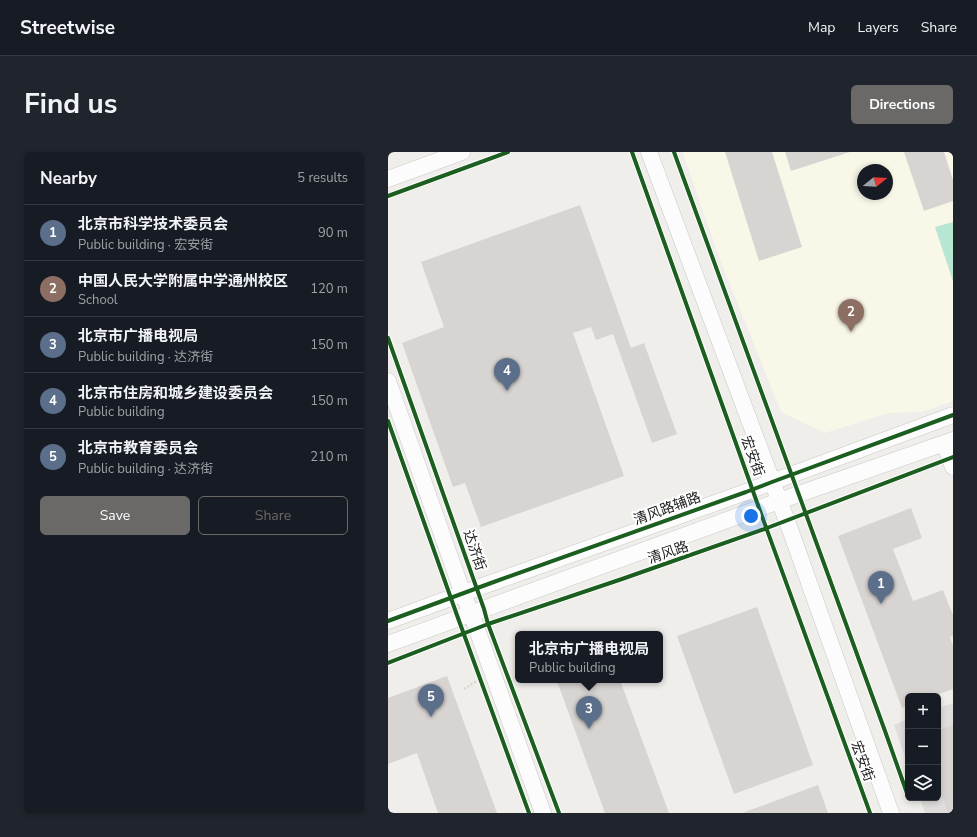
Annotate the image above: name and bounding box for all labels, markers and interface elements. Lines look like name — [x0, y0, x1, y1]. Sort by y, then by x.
text: Streetwise — [20, 15, 115, 41]
text: Map — [808, 18, 835, 37]
text: Layers — [857, 18, 899, 37]
text: Share — [921, 18, 957, 37]
text: Find us — [24, 85, 118, 123]
button: Directions — [851, 85, 953, 124]
north arrow — [857, 164, 893, 200]
text: Nearby — [40, 167, 97, 190]
text: 5 results — [297, 169, 348, 187]
text: 北京市科学技术委员会 — [78, 214, 228, 234]
text: 1 — [49, 224, 57, 242]
text: 90 m — [318, 224, 348, 242]
text: Public building · 宏安街 — [78, 236, 213, 254]
text: 中国人民大学附属中学通州校区 — [78, 271, 288, 291]
text: 2 — [49, 280, 57, 298]
text: 120 m — [310, 280, 348, 298]
text: School — [78, 291, 118, 309]
pin: 2 — [838, 299, 864, 332]
text: 北京市广播电视局 — [78, 326, 198, 346]
text: 3 — [49, 336, 57, 354]
text: 150 m — [310, 336, 348, 354]
text: Public building · 达济街 — [78, 348, 213, 366]
pin: 4 — [494, 358, 520, 391]
text: 北京市住房和城乡建设委员会 — [78, 383, 273, 403]
text: 4 — [49, 392, 57, 410]
text: 150 m — [310, 392, 348, 410]
text: Public building — [78, 403, 165, 421]
street label: 宏安街 — [736, 433, 769, 479]
text: 北京市教育委员会 — [78, 438, 198, 458]
text: 5 — [49, 448, 57, 466]
text: 210 m — [310, 448, 348, 466]
text: Public building · 达济街 — [78, 460, 213, 478]
street label: 清风路辅路 — [631, 488, 703, 529]
button: Save — [40, 496, 190, 535]
button: Share — [198, 496, 348, 535]
your location — [741, 506, 761, 526]
street label: 达济街 — [459, 527, 490, 573]
street label: 清风路 — [645, 537, 691, 568]
pin: 1 — [868, 571, 894, 604]
popup — [515, 631, 663, 683]
text: 北京市广播电视局 — [529, 639, 649, 659]
text: Public building — [529, 659, 616, 677]
pin: 5 — [418, 684, 444, 717]
map controls — [905, 693, 941, 801]
button: + — [905, 693, 941, 729]
pin: 3 — [576, 696, 602, 729]
button: − — [905, 729, 941, 765]
street label: 宏安街 — [846, 738, 879, 784]
button: layers — [905, 765, 941, 801]

